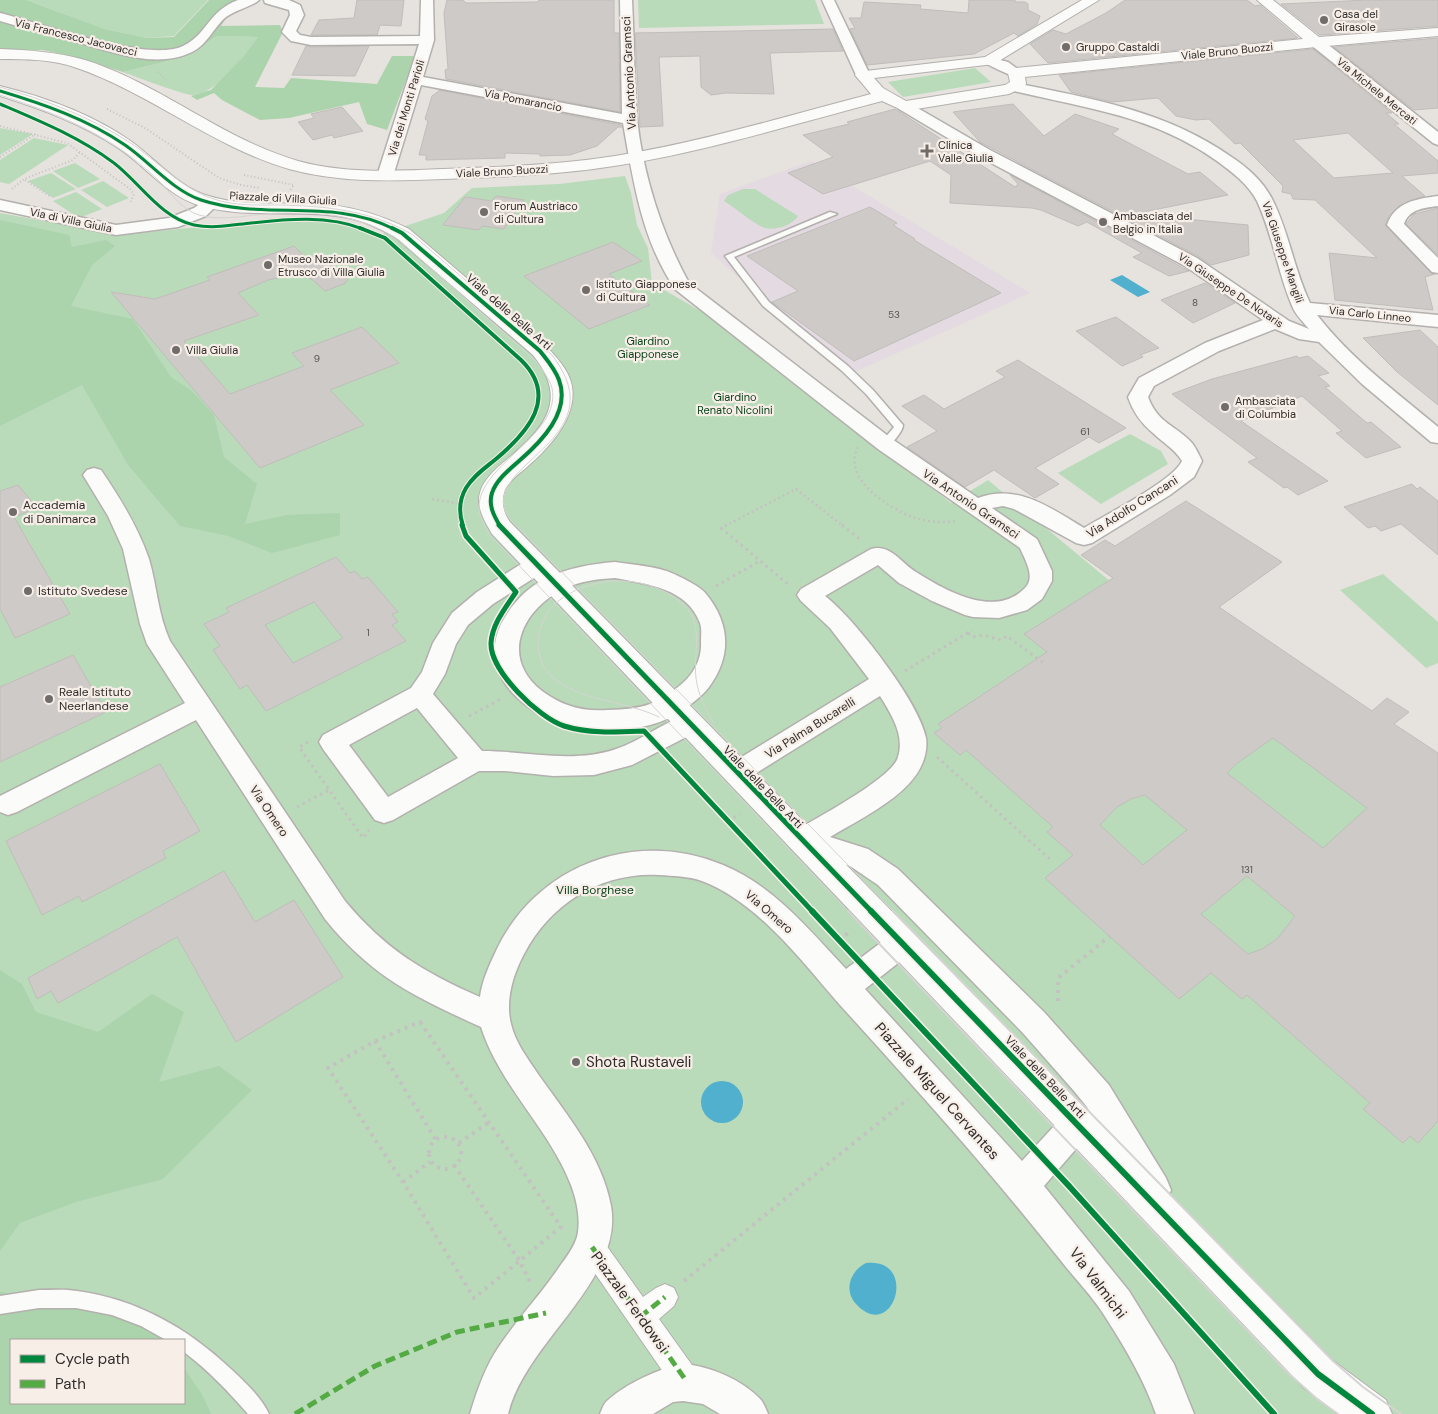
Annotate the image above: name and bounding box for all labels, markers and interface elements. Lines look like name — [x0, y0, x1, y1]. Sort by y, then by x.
place label: Casa del Girasole — [1334, 7, 1378, 34]
marker: Casa del Girasole — [1318, 14, 1330, 26]
street label: Via Francesco Jacovacci — [13, 15, 139, 59]
street label: Via Antonio Gramsci — [618, 16, 640, 130]
street label: Viale Bruno Buozzi — [1180, 39, 1274, 63]
place label: Gruppo Castaldi — [1076, 40, 1159, 54]
marker: Gruppo Castaldi — [1060, 41, 1072, 53]
street label: Via Michele Mercati — [1334, 54, 1420, 128]
street label: Via dei Monti Parioli — [385, 58, 427, 158]
street label: Via Pomarancio — [483, 86, 563, 114]
place label: Clinica Valle Giulia — [938, 138, 993, 165]
marker: Clinica Valle Giulia — [920, 144, 934, 158]
street label: Viale Bruno Buozzi — [455, 162, 549, 180]
street label: Piazzale di Villa Giulia — [229, 188, 337, 208]
place label: Forum Austriaco di Cultura — [494, 199, 578, 226]
street label: Via Giuseppe Mangili — [1259, 199, 1307, 305]
street label: Via di Villa Giulia — [29, 204, 113, 236]
marker: Forum Austriaco di Cultura — [478, 206, 490, 218]
place label: Ambasciata del Belgio in Italia — [1113, 209, 1192, 236]
marker: Ambasciata del Belgio in Italia — [1097, 216, 1109, 228]
street label: Via Giuseppe De Notaris — [1176, 250, 1286, 330]
place label: Museo Nazionale Etrusco di Villa Giulia — [278, 252, 385, 279]
marker: Museo Nazionale Etrusco di Villa Giulia — [262, 259, 274, 271]
street label: Viale delle Belle Arti — [463, 270, 556, 354]
place label: Istituto Giapponese di Cultura — [596, 277, 697, 304]
marker: Istituto Giapponese di Cultura — [580, 284, 592, 296]
house number: 8 — [1192, 296, 1198, 309]
street label: Via Carlo Linneo — [1328, 303, 1412, 325]
house number: 53 — [888, 308, 900, 321]
park label: Giardino Giapponese — [617, 334, 679, 361]
place label: Villa Giulia — [186, 343, 238, 357]
marker: Villa Giulia — [170, 344, 182, 356]
house number: 9 — [314, 352, 320, 365]
park label: Giardino Renato Nicolini — [697, 390, 773, 417]
place label: Ambasciata di Columbia — [1235, 394, 1296, 421]
marker: Ambasciata di Columbia — [1219, 401, 1231, 413]
house number: 61 — [1080, 425, 1090, 438]
street label: Via Antonio Gramsci — [919, 466, 1023, 542]
street label: Via Adolfo Cancani — [1083, 472, 1181, 542]
place label: Accademia di Danimarca — [23, 497, 96, 527]
marker: Accademia di Danimarca — [7, 506, 19, 518]
place label: Istituto Svedese — [38, 583, 128, 599]
marker: Istituto Svedese — [22, 585, 34, 597]
house number: 1 — [366, 626, 370, 639]
place label: Reale Istituto Neerlandese — [59, 684, 131, 714]
marker: Reale Istituto Neerlandese — [43, 693, 55, 705]
street label: Via Palma Bucarelli — [762, 694, 858, 762]
street label: Viale delle Belle Arti — [719, 742, 807, 832]
street label: Via Omero — [246, 782, 292, 840]
house number: 131 — [1241, 863, 1253, 876]
park label: Villa Borghese — [556, 882, 634, 898]
street label: Via Omero — [742, 887, 796, 937]
street label: Piazzale Miguel Cervantes — [870, 1018, 1004, 1164]
street label: Viale delle Belle Arti — [1001, 1032, 1089, 1122]
place label: Shota Rustaveli — [586, 1052, 691, 1072]
marker: Shota Rustaveli — [570, 1056, 582, 1068]
street label: Via Valmichi — [1065, 1243, 1131, 1323]
street label: Piazzale Ferdowsi — [587, 1247, 673, 1357]
legend — [10, 1339, 185, 1404]
text: Cycle path — [55, 1349, 130, 1369]
text: Path — [55, 1374, 86, 1394]

